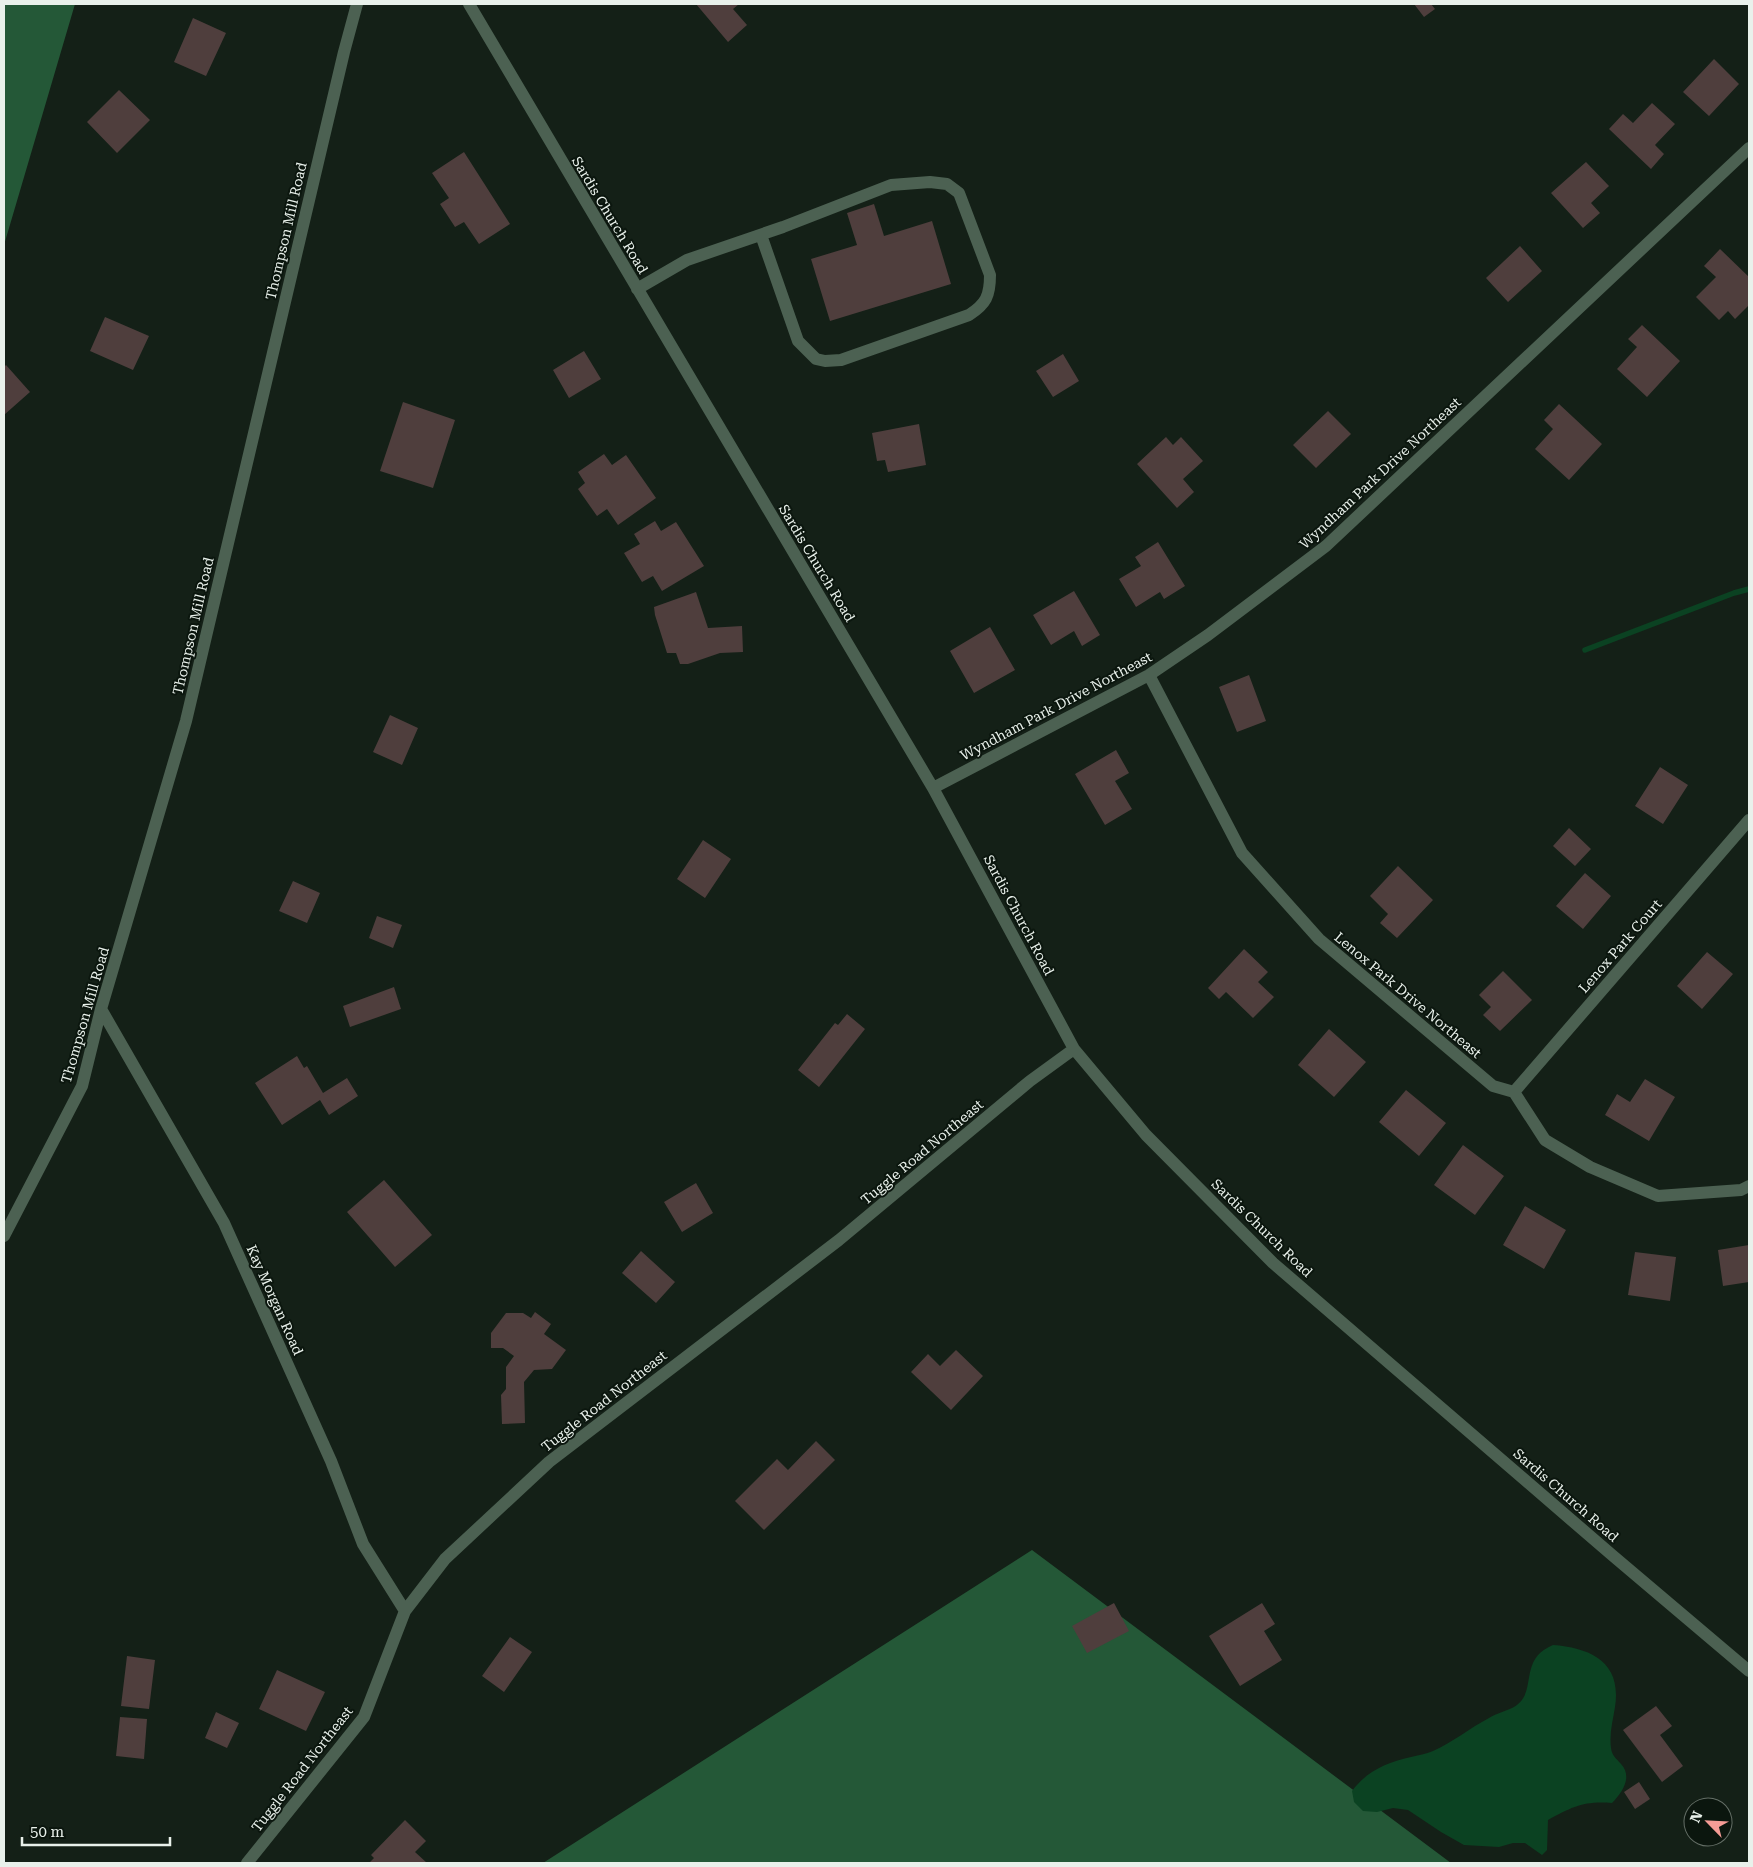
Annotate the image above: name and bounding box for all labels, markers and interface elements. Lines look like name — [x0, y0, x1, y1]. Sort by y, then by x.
street label: Sardis Church Road — [569, 154, 651, 276]
street label: Thompson Mill Road — [262, 160, 310, 302]
street label: Wyndham Park Drive Northeast — [1296, 394, 1464, 552]
street label: Sardis Church Road — [776, 502, 858, 624]
street label: Thompson Mill Road — [169, 555, 217, 697]
street label: Wyndham Park Drive Northeast — [958, 649, 1154, 763]
street label: Sardis Church Road — [981, 852, 1057, 978]
street label: Lenox Park Court — [1575, 896, 1665, 996]
street label: Lenox Park Drive Northeast — [1331, 929, 1485, 1061]
street label: Thompson Mill Road — [58, 945, 112, 1085]
street label: Tuggle Road Northeast — [858, 1096, 986, 1208]
street label: Sardis Church Road — [1208, 1176, 1316, 1280]
street label: Kay Morgan Road — [244, 1243, 306, 1357]
street label: Tuggle Road Northeast — [538, 1347, 670, 1455]
street label: Sardis Church Road — [1510, 1445, 1622, 1545]
street label: Tuggle Road Northeast — [248, 1703, 356, 1835]
north arrow — [1683, 1797, 1733, 1847]
text: N — [1687, 1808, 1706, 1825]
scale bar — [22, 1814, 170, 1846]
text: 50 m — [30, 1823, 65, 1841]

